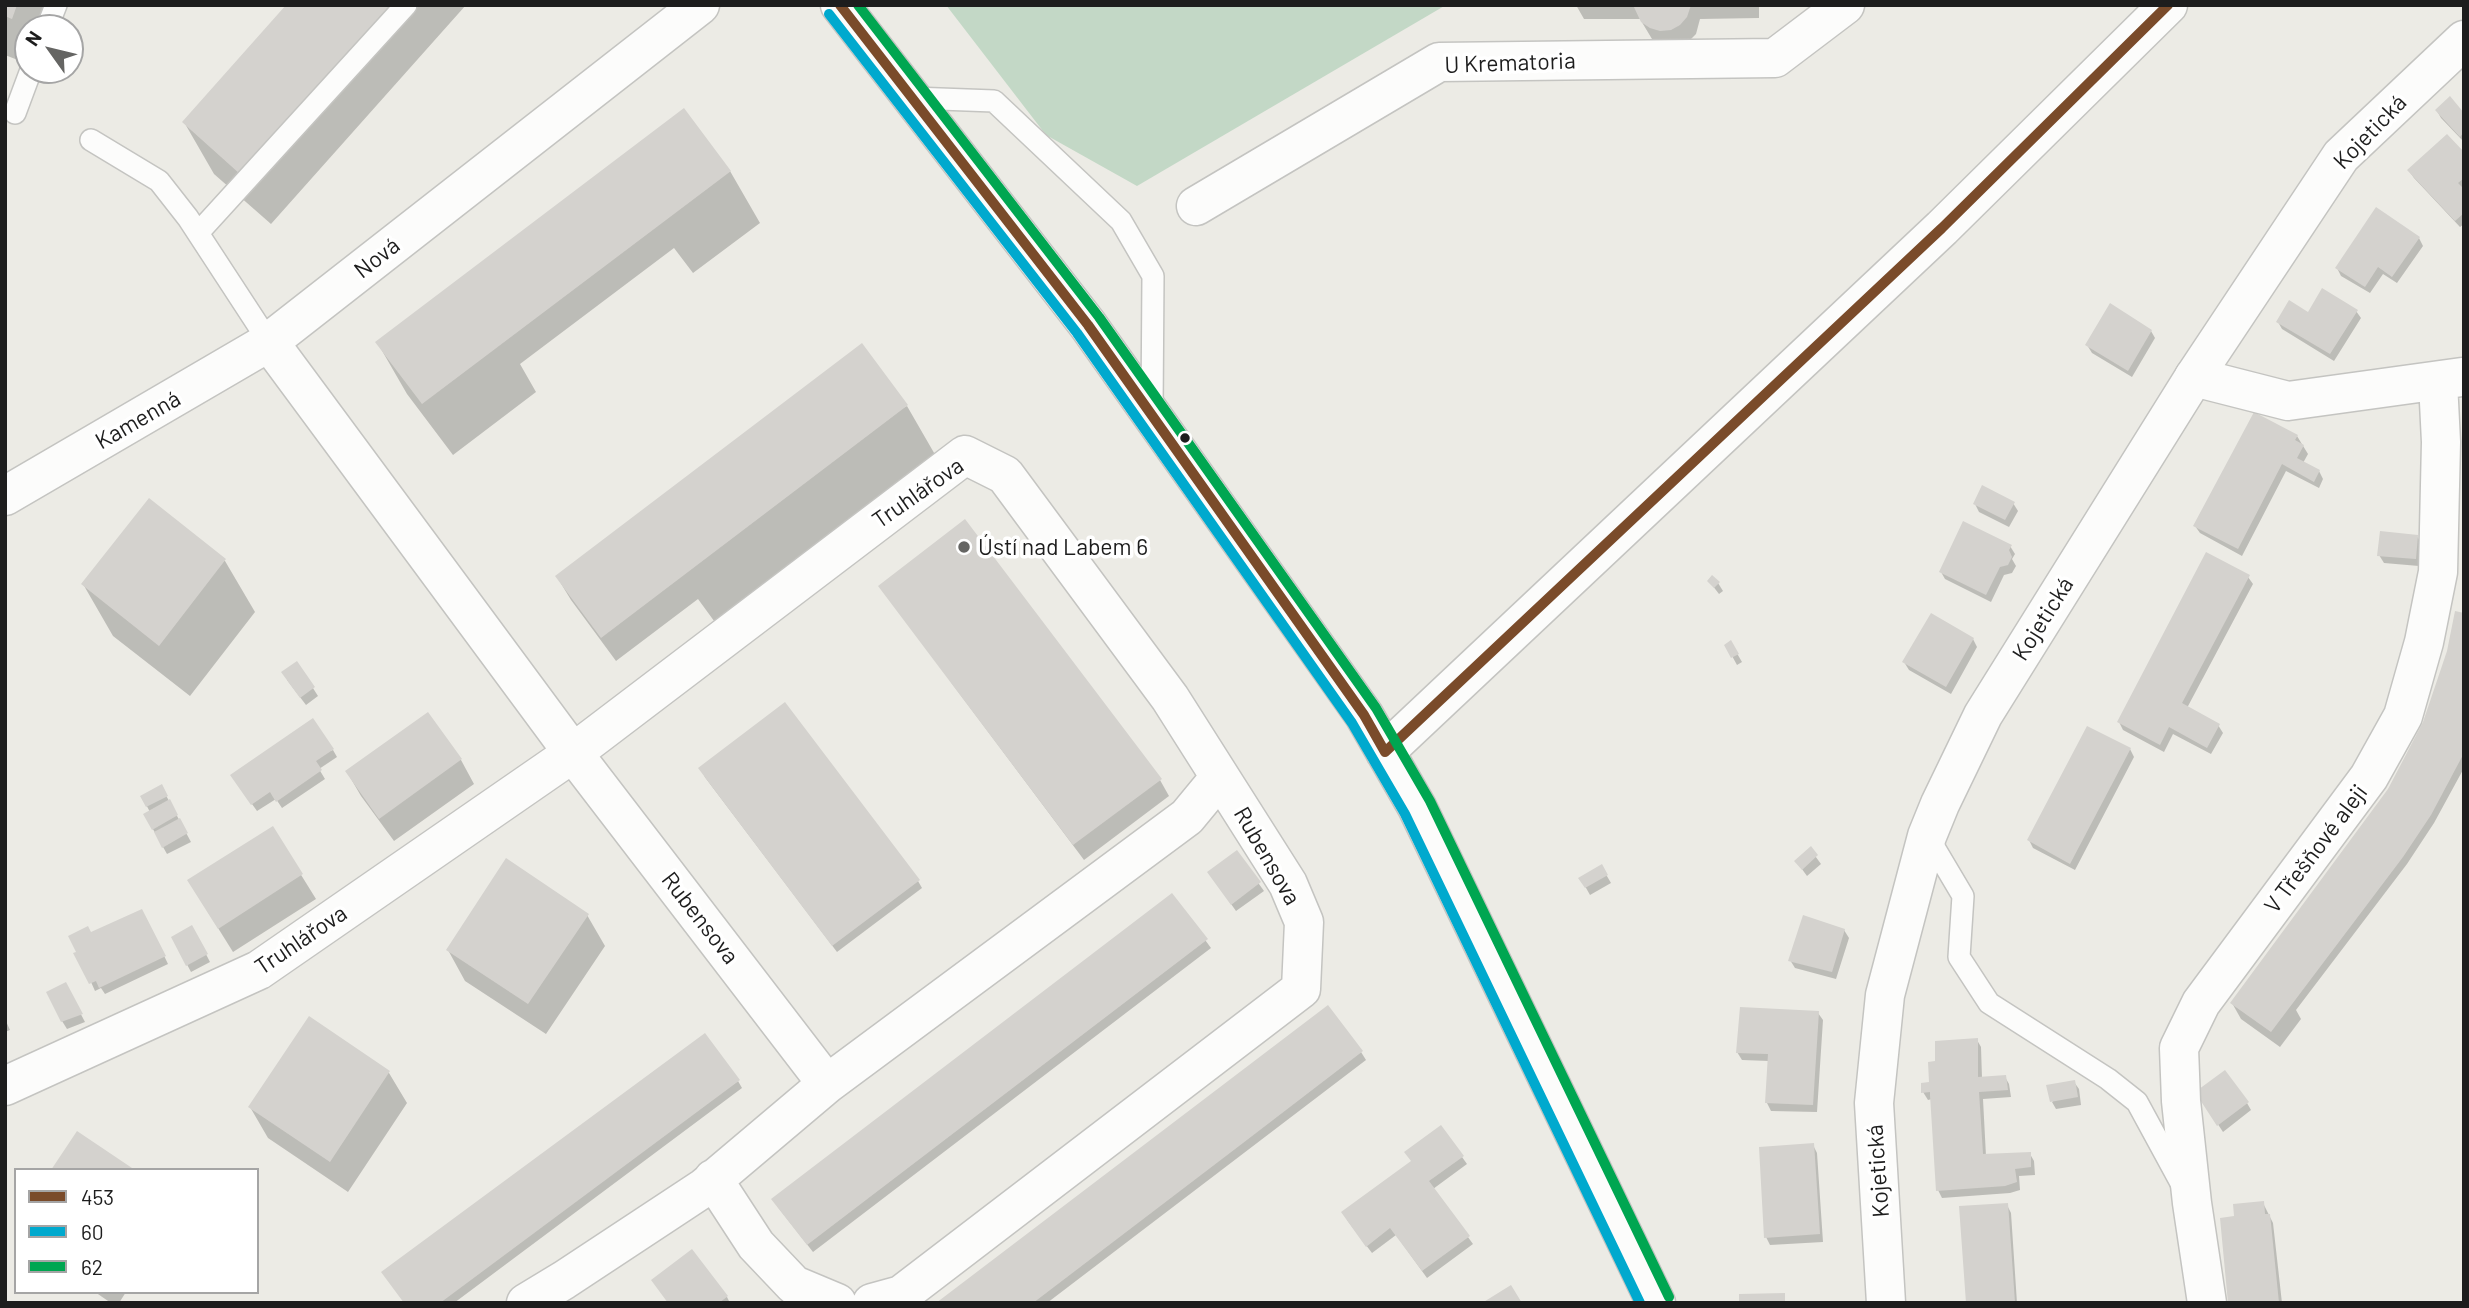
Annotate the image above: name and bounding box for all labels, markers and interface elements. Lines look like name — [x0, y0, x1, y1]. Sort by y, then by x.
north arrow — [14, 14, 84, 84]
text: N — [20, 26, 46, 50]
street label: U Krematoria — [1444, 47, 1576, 79]
street label: Kojetická — [2328, 89, 2412, 175]
street label: Nová — [349, 232, 405, 284]
street label: Kamenná — [91, 385, 185, 455]
unlabelled marker — [1178, 431, 1192, 445]
street label: Truhlářova — [867, 452, 969, 534]
place label: Ústí nad Labem 6 — [978, 533, 1148, 561]
marker: Ústí nad Labem 6 — [956, 539, 972, 555]
street label: Kojetická — [2007, 572, 2079, 666]
street label: V Třešňové aleji — [2259, 779, 2373, 919]
street label: Rubensova — [1228, 802, 1306, 910]
street label: Rubensova — [656, 867, 744, 969]
street label: Truhlářova — [250, 899, 352, 981]
street label: Kojetická — [1861, 1124, 1895, 1218]
legend — [14, 1168, 259, 1294]
text: 453 — [81, 1184, 114, 1209]
text: 60 — [81, 1219, 104, 1244]
text: 62 — [81, 1254, 103, 1279]

